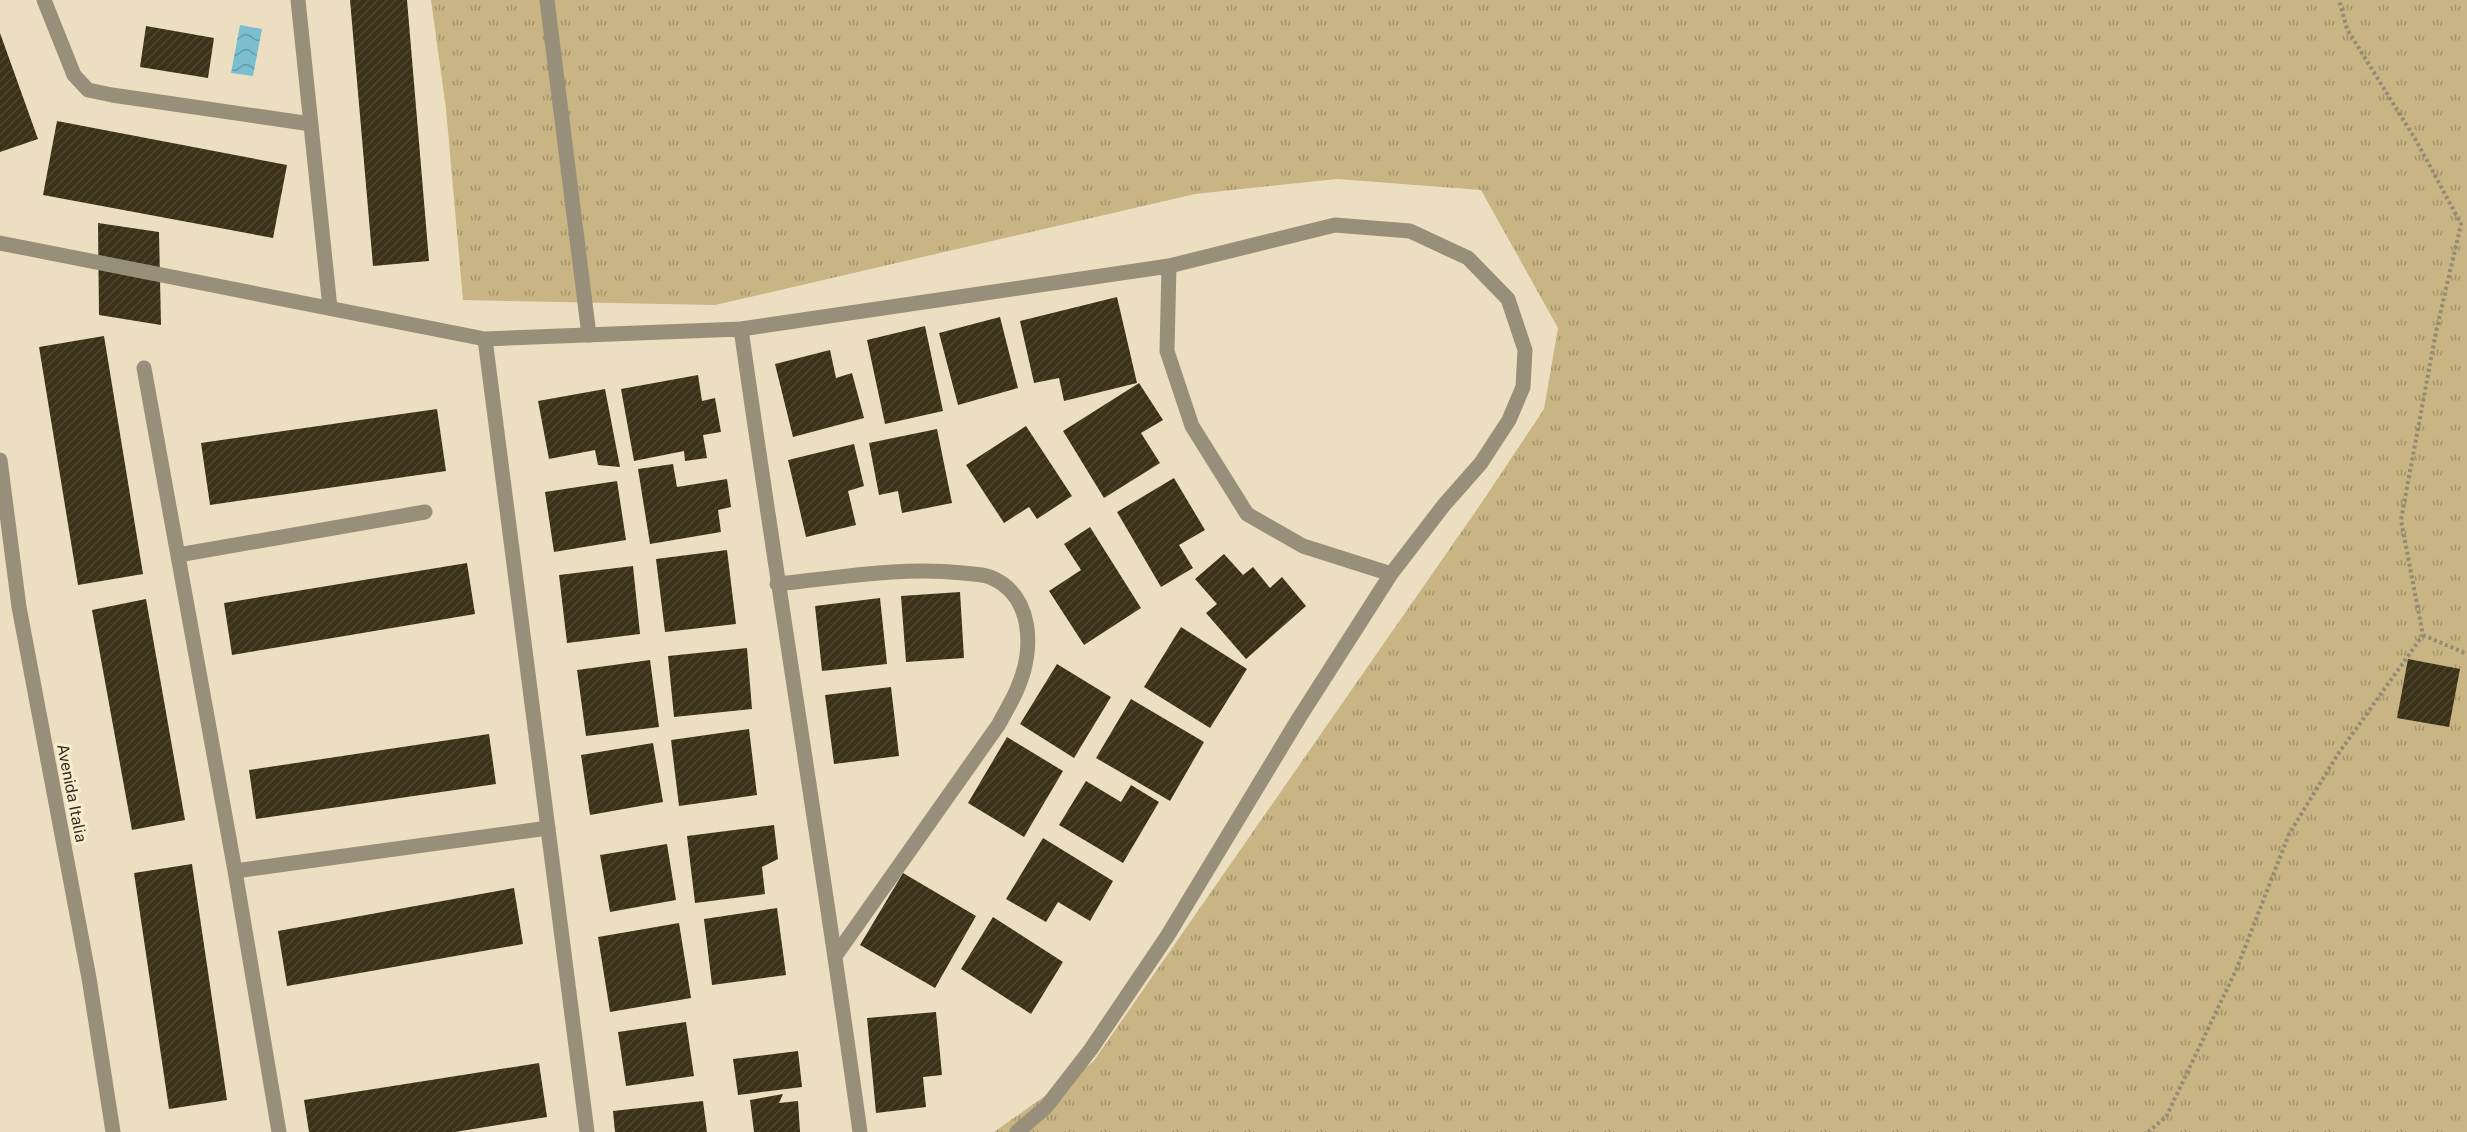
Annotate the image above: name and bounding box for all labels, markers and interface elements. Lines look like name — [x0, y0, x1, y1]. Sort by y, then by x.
street label: Avenida Italia — [53, 742, 91, 844]

